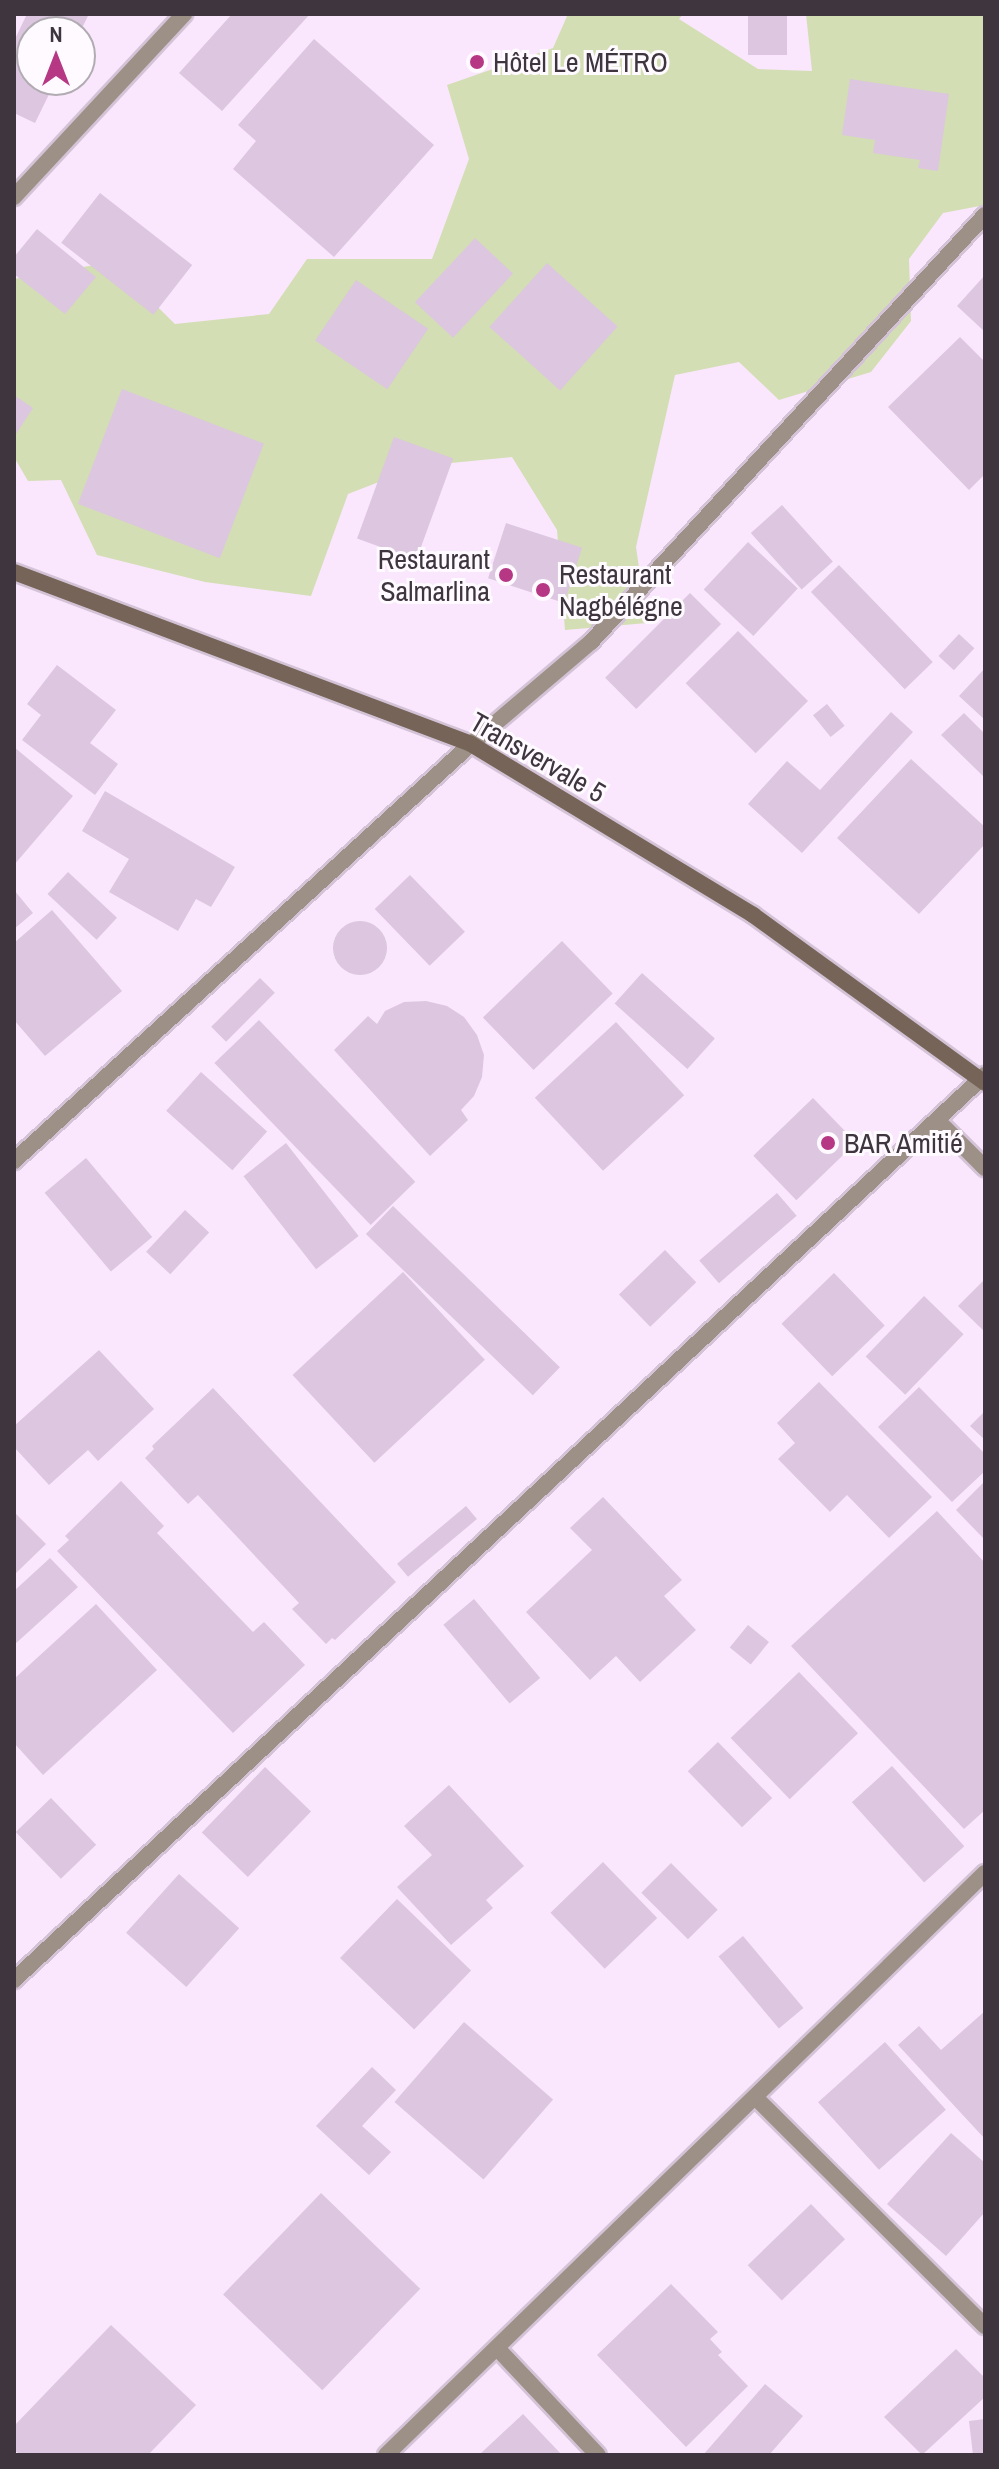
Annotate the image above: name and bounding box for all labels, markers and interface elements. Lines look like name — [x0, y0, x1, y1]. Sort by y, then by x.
north arrow — [16, 16, 96, 96]
text: N — [49, 19, 63, 49]
place label: Hôtel Le MÉTRO — [493, 45, 668, 79]
marker: Hôtel Le MÉTRO — [468, 53, 486, 71]
place label: Restaurant Salmarlina — [378, 542, 490, 608]
place label: Restaurant Nagbélégne — [559, 557, 683, 623]
marker: Restaurant Salmarlina — [497, 566, 515, 584]
marker: Restaurant Nagbélégne — [534, 581, 552, 599]
street label: Transvervale 5 — [464, 705, 612, 809]
place label: BAR Amitié — [844, 1126, 964, 1160]
marker: BAR Amitié — [819, 1134, 837, 1152]

